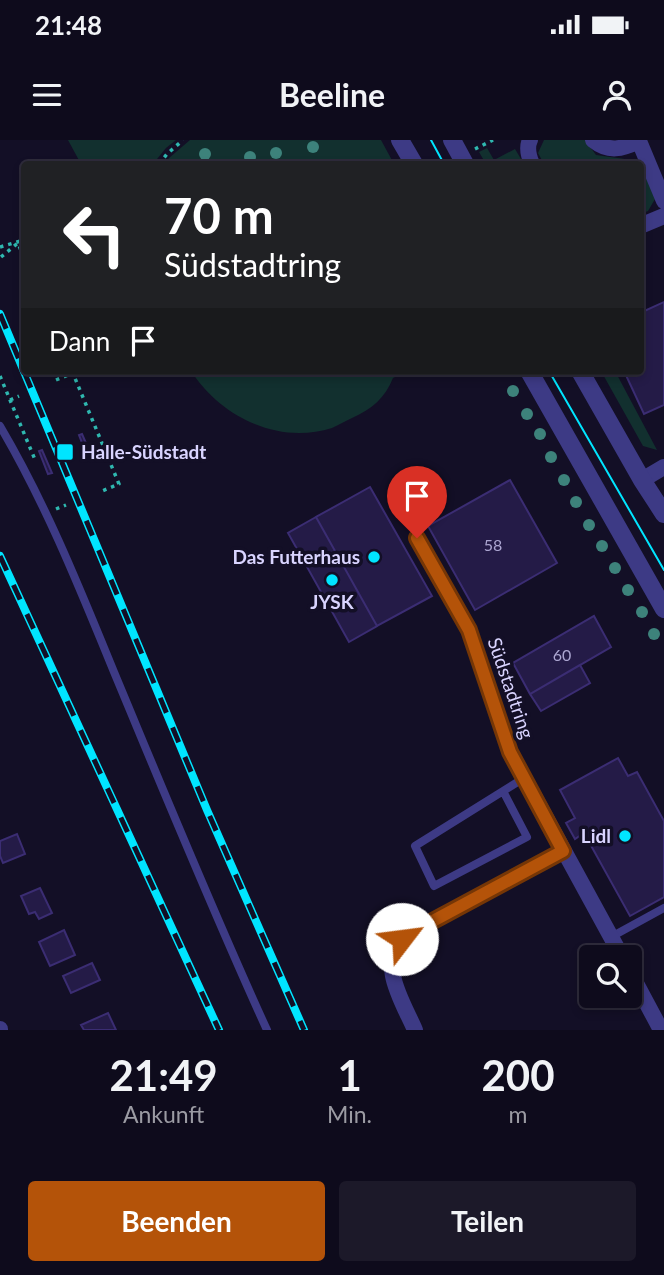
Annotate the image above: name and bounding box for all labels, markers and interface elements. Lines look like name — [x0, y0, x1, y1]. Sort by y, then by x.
text: 21:48 — [35, 9, 102, 41]
text: Beeline — [279, 75, 385, 114]
icon: menu — [28, 76, 66, 114]
icon: person — [598, 76, 636, 114]
text: 70 m — [164, 186, 274, 244]
icon: left — [49, 189, 140, 280]
text: Südstadtring — [164, 245, 341, 284]
icon: arrive — [124, 322, 162, 360]
text: Dann — [49, 325, 110, 357]
place label: Halle-Südstadt — [81, 440, 206, 463]
marker: Halle-Südstadt — [55, 442, 75, 462]
pin — [387, 466, 447, 538]
icon: arrive — [398, 477, 436, 515]
house number: 58 — [484, 535, 502, 554]
place label: Das Futterhaus — [232, 545, 360, 568]
marker: Das Futterhaus — [366, 549, 382, 565]
marker: JYSK — [324, 572, 340, 588]
place label: JYSK — [310, 590, 355, 613]
street label: Südstadtring — [483, 634, 540, 741]
house number: 60 — [553, 645, 571, 664]
place label: Lidl — [581, 824, 611, 847]
marker: Lidl — [617, 828, 633, 844]
position arrow — [365, 902, 439, 976]
map controls — [579, 945, 642, 1008]
button: search — [579, 945, 642, 1008]
text: 21:49 — [109, 1050, 218, 1100]
text: 1 — [337, 1050, 362, 1100]
text: 200 — [481, 1050, 555, 1100]
text: Ankunft — [123, 1100, 204, 1128]
text: Min. — [327, 1100, 372, 1128]
text: m — [509, 1100, 527, 1128]
button: Beenden — [28, 1181, 325, 1261]
button: Teilen — [339, 1181, 636, 1261]

